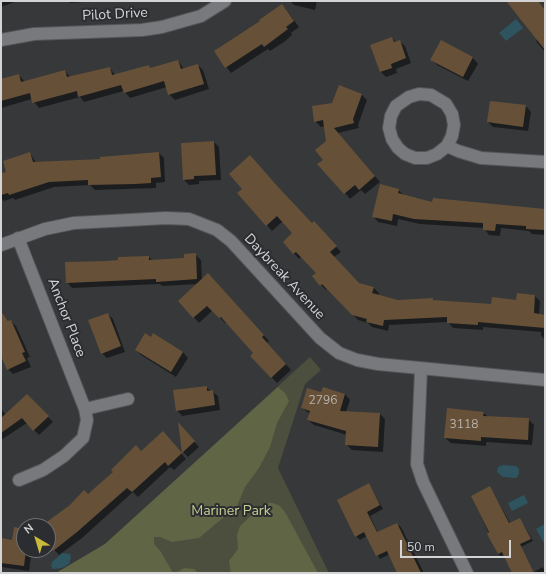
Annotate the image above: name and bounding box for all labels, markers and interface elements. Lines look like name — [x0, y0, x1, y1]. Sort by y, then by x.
street label: Pilot Drive — [82, 5, 148, 25]
street label: Daybreak Avenue — [240, 231, 328, 323]
street label: Anchor Place — [43, 276, 89, 360]
house number: 2796 — [309, 394, 337, 408]
house number: 3118 — [450, 418, 478, 432]
park label: Mariner Park — [191, 504, 271, 520]
north arrow — [16, 518, 56, 558]
text: N — [21, 520, 37, 537]
scale bar — [402, 532, 513, 558]
text: 50 m — [407, 539, 435, 555]

